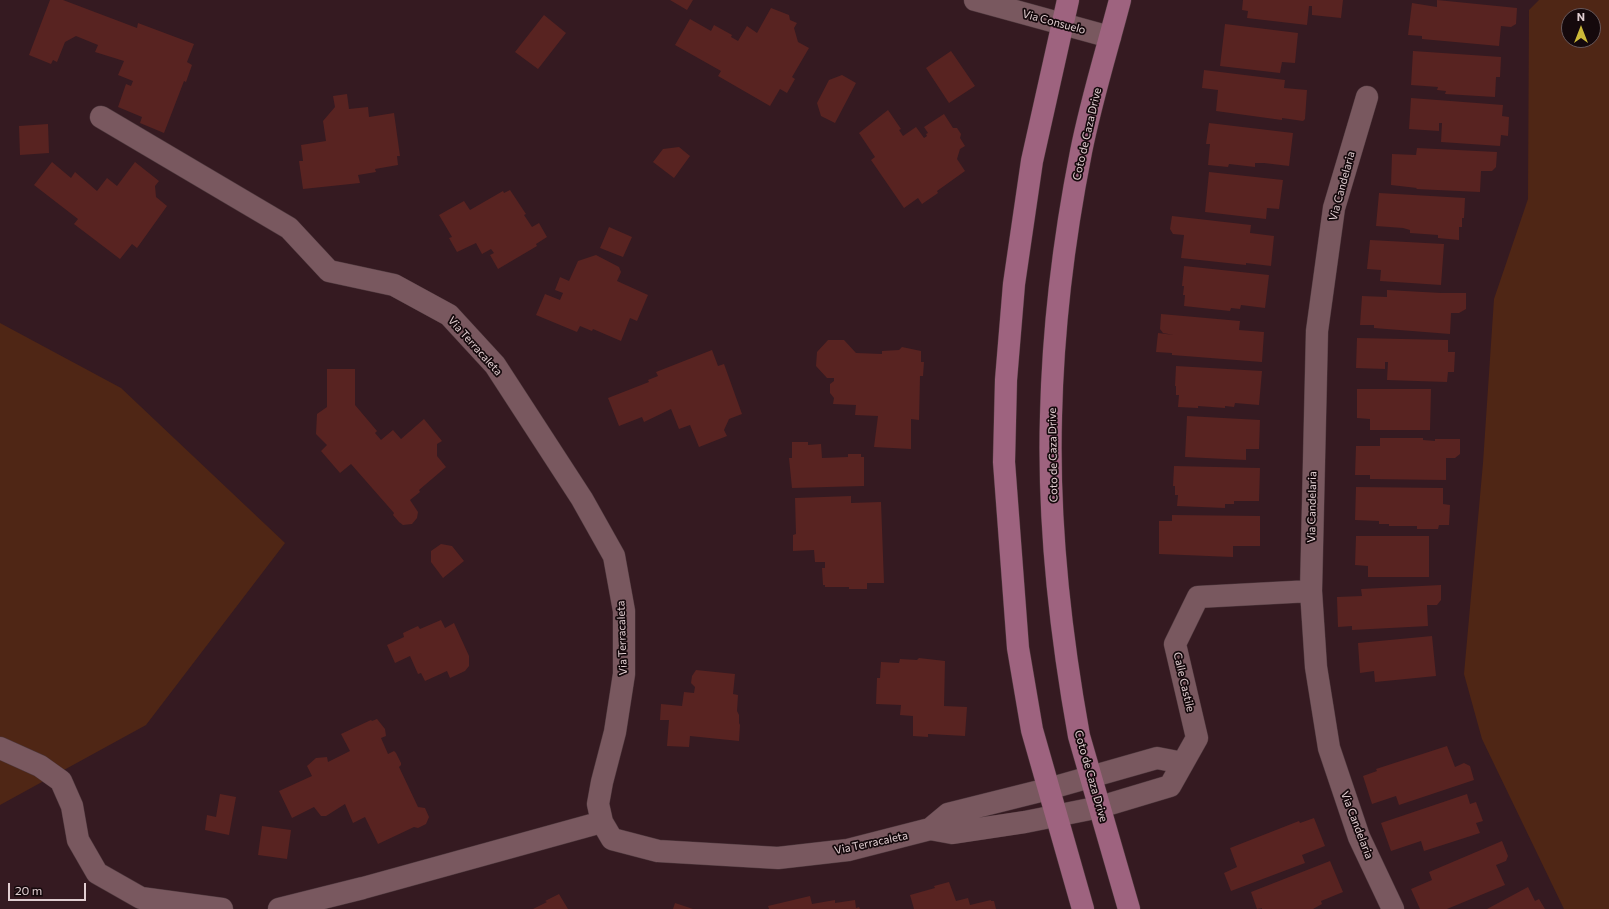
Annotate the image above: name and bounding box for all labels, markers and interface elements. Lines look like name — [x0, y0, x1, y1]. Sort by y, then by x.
street label: Via Consuelo — [1021, 7, 1087, 37]
north arrow — [1561, 8, 1601, 48]
text: N — [1577, 10, 1585, 23]
street label: Coto de Caza Drive — [1070, 86, 1104, 182]
street label: Via Candelaria — [1326, 150, 1358, 222]
street label: Via Terracaleta — [445, 314, 505, 378]
street label: Coto de Caza Drive — [1046, 408, 1060, 502]
street label: Via Candelaria — [1305, 471, 1319, 543]
street label: Via Terracaleta — [614, 600, 630, 676]
street label: Calle Castile — [1171, 651, 1197, 713]
street label: Coto de Caza Drive — [1072, 729, 1110, 823]
street label: Via Candelaria — [1338, 789, 1376, 861]
street label: Via Terracaleta — [833, 829, 909, 857]
scale bar — [10, 875, 88, 901]
text: 20 m — [15, 883, 42, 897]

